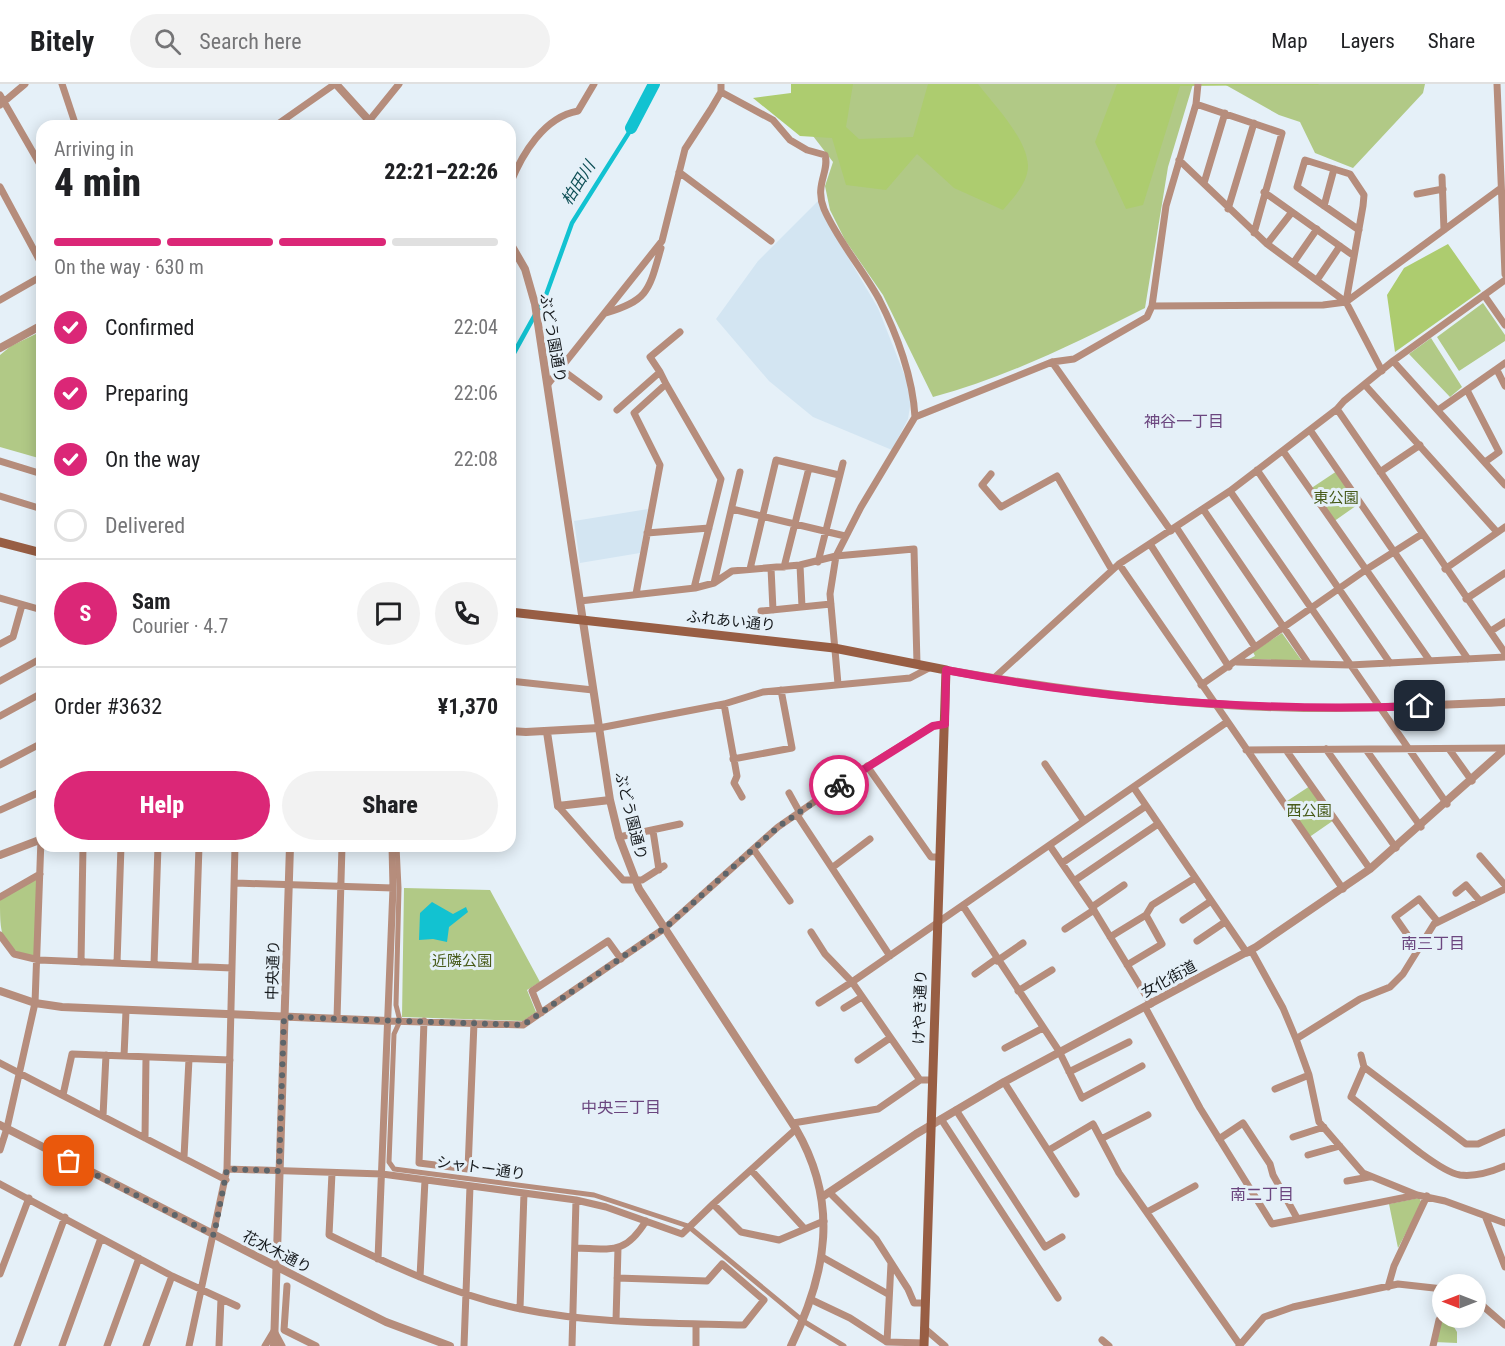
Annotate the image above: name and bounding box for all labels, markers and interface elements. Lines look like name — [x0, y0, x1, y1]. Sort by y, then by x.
search box — [130, 14, 550, 68]
text: Bitely — [30, 25, 94, 58]
icon: search — [151, 25, 184, 58]
text: Search here — [199, 29, 302, 54]
text: Map — [1271, 29, 1308, 53]
text: Layers — [1341, 29, 1395, 53]
text: Share — [1428, 29, 1475, 53]
text: Arriving in — [54, 137, 134, 161]
water label: 柏田川 — [557, 156, 600, 208]
text: 22:21–22:26 — [384, 159, 498, 184]
text: 4 min — [54, 160, 141, 206]
text: On the way · 630 m — [54, 255, 204, 279]
street label: ぶどう園通り — [536, 292, 570, 384]
icon: check — [54, 311, 87, 344]
text: Confirmed — [105, 315, 194, 340]
text: 22:04 — [454, 315, 498, 339]
icon: check — [54, 377, 87, 410]
text: Preparing — [105, 381, 189, 406]
text: 22:06 — [454, 381, 498, 405]
district label: 神谷一丁目 — [1144, 412, 1224, 431]
icon: check — [54, 443, 87, 476]
text: On the way — [105, 447, 200, 472]
text: 22:08 — [454, 447, 498, 471]
park label: 東公園 — [1313, 489, 1359, 507]
text: Delivered — [105, 513, 185, 538]
button: chat — [357, 582, 420, 645]
button: phone — [435, 582, 498, 645]
text: Sam — [132, 589, 171, 614]
text: S — [80, 601, 91, 626]
street label: ふれあい通り — [685, 607, 777, 635]
text: Courier · 4.7 — [132, 614, 228, 638]
pin — [1394, 680, 1445, 731]
icon: home — [1403, 689, 1436, 722]
text: Order #3632 — [54, 694, 162, 719]
text: ¥1,370 — [438, 694, 498, 719]
courier — [809, 755, 869, 815]
icon: bike — [823, 769, 856, 802]
street label: ぶどう園通り — [611, 770, 651, 862]
button: Help — [54, 771, 270, 840]
button: Share — [282, 771, 498, 840]
park label: 西公園 — [1286, 802, 1332, 820]
district label: 南三丁目 — [1401, 934, 1465, 953]
street label: 中央通り — [263, 940, 283, 1000]
park label: 近隣公園 — [432, 952, 492, 970]
street label: 女化街道 — [1138, 957, 1200, 1001]
street label: けやき通り — [910, 969, 930, 1045]
district label: 中央三丁目 — [581, 1098, 661, 1117]
pin — [43, 1135, 94, 1186]
icon: bag — [52, 1144, 85, 1177]
street label: シャトー通り — [435, 1153, 527, 1183]
district label: 南二丁目 — [1230, 1185, 1294, 1204]
street label: 花水木通り — [239, 1227, 315, 1277]
north arrow — [1432, 1274, 1486, 1328]
map controls — [1432, 1274, 1486, 1328]

